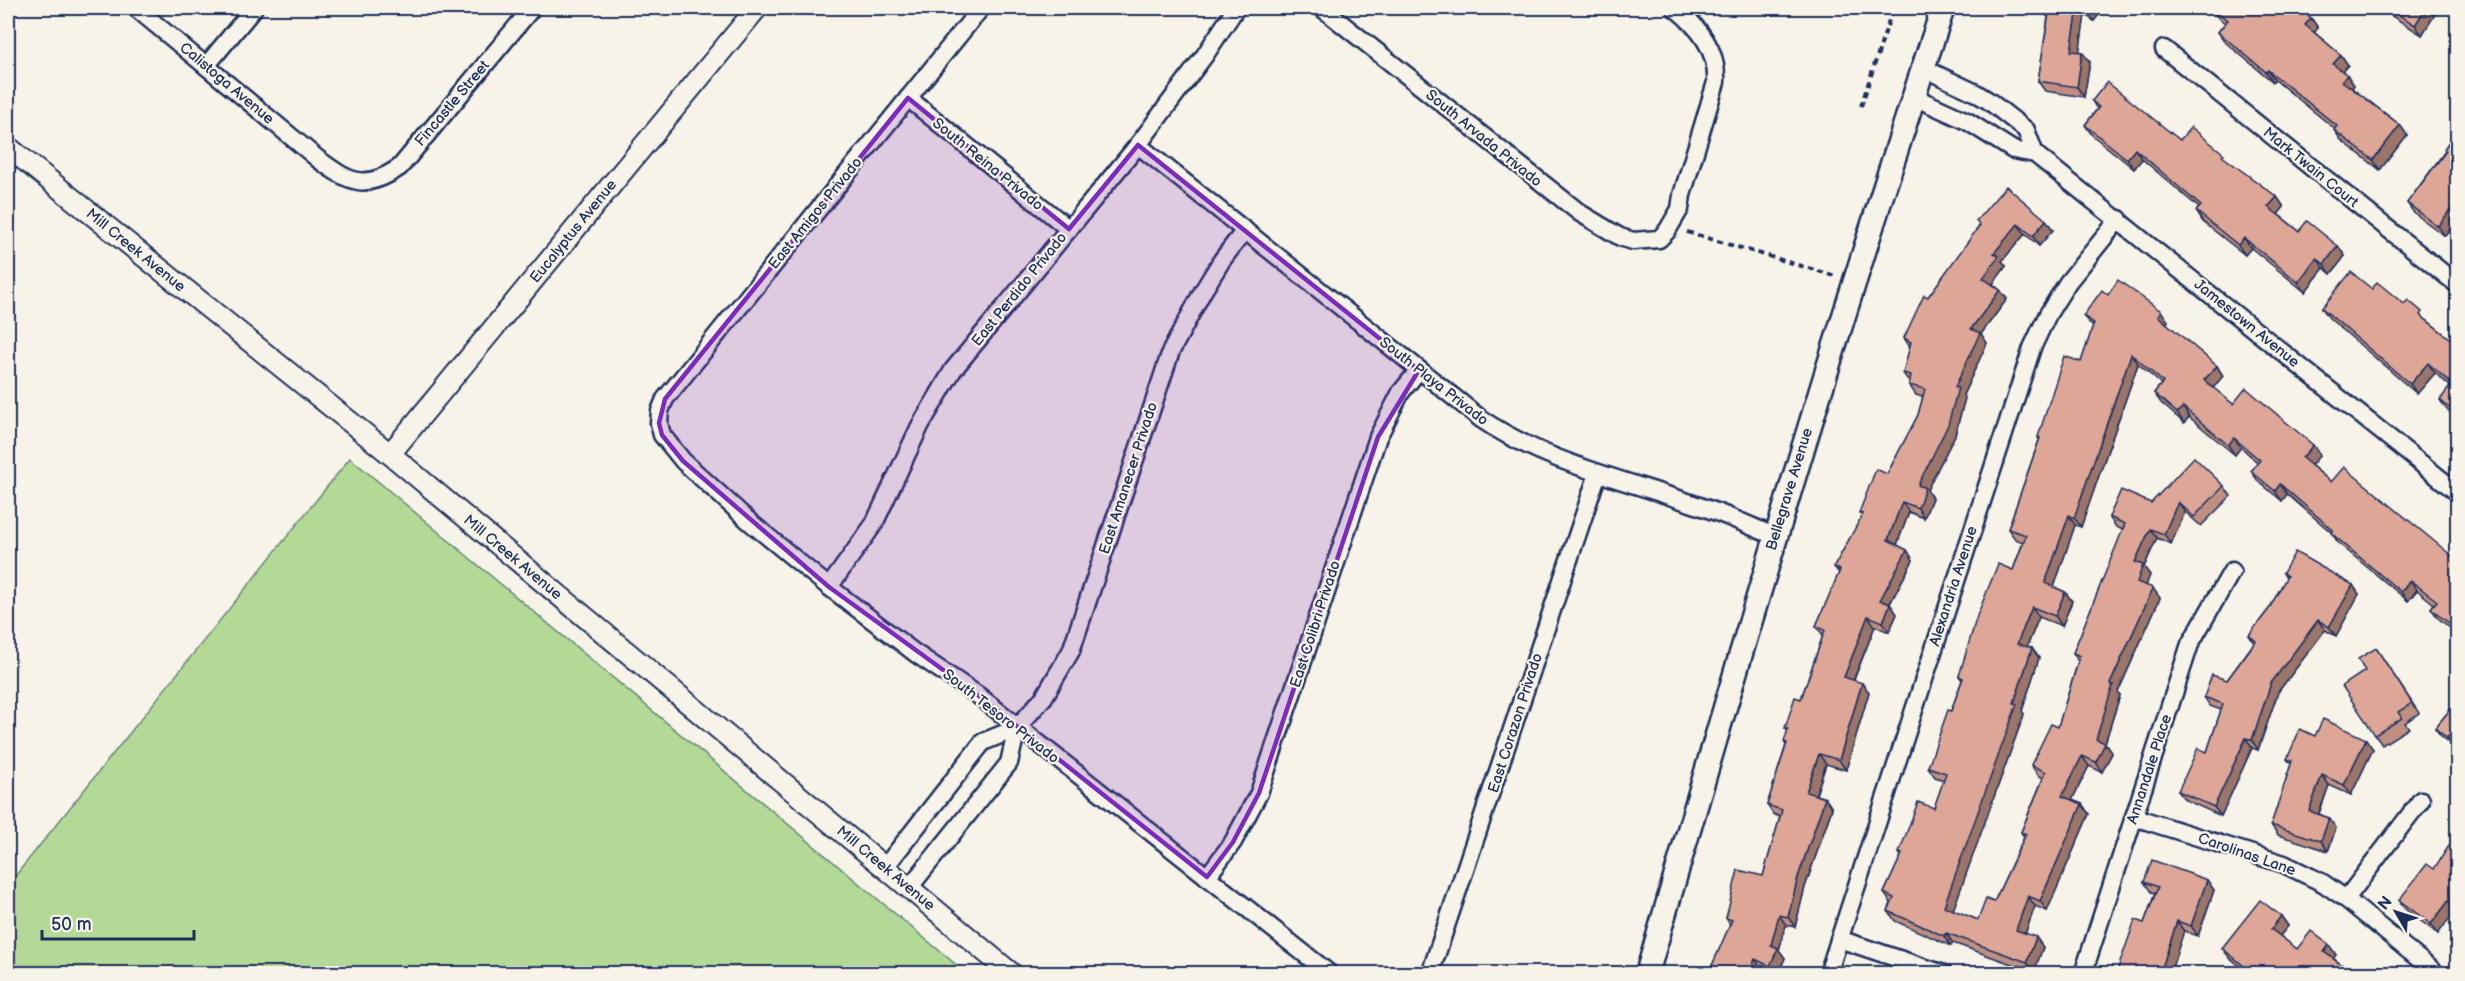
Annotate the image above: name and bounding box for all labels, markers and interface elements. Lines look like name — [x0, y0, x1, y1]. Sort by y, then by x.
street label: Calistoga Avenue — [175, 38, 278, 129]
street label: Fincastle Street — [411, 56, 494, 150]
street label: South Arvada Privado — [1422, 86, 1546, 191]
street label: South Reina Privado — [928, 114, 1047, 215]
street label: Mark Twain Court — [2259, 123, 2363, 212]
street label: East Amigos Privado — [764, 153, 866, 273]
street label: Eucalyptus Avenue — [526, 176, 621, 287]
street label: Mill Creek Avenue — [82, 204, 189, 296]
street label: East Perdido Privado — [968, 229, 1071, 350]
street label: Jamestown Avenue — [2190, 275, 2303, 372]
street label: South Playa Privado — [1375, 333, 1492, 430]
street label: East Amanecer Privado — [1095, 400, 1162, 557]
street label: Bellegrave Avenue — [1762, 425, 1817, 553]
street label: Mill Creek Avenue — [460, 511, 566, 604]
street label: Alexandria Avenue — [1925, 524, 1982, 649]
street label: East Colibri Privado — [1286, 558, 1345, 690]
street label: East Corazon Privado — [1484, 651, 1547, 795]
street label: South Tesoro Privado — [939, 665, 1063, 768]
street label: Annandale Place — [2123, 712, 2176, 826]
street label: Mill Creek Avenue — [833, 822, 939, 915]
street label: Carolinas Lane — [2195, 829, 2298, 880]
north arrow — [2366, 882, 2426, 942]
text: N — [2374, 893, 2397, 914]
scale bar — [42, 903, 194, 941]
text: 50 m — [51, 914, 92, 935]

